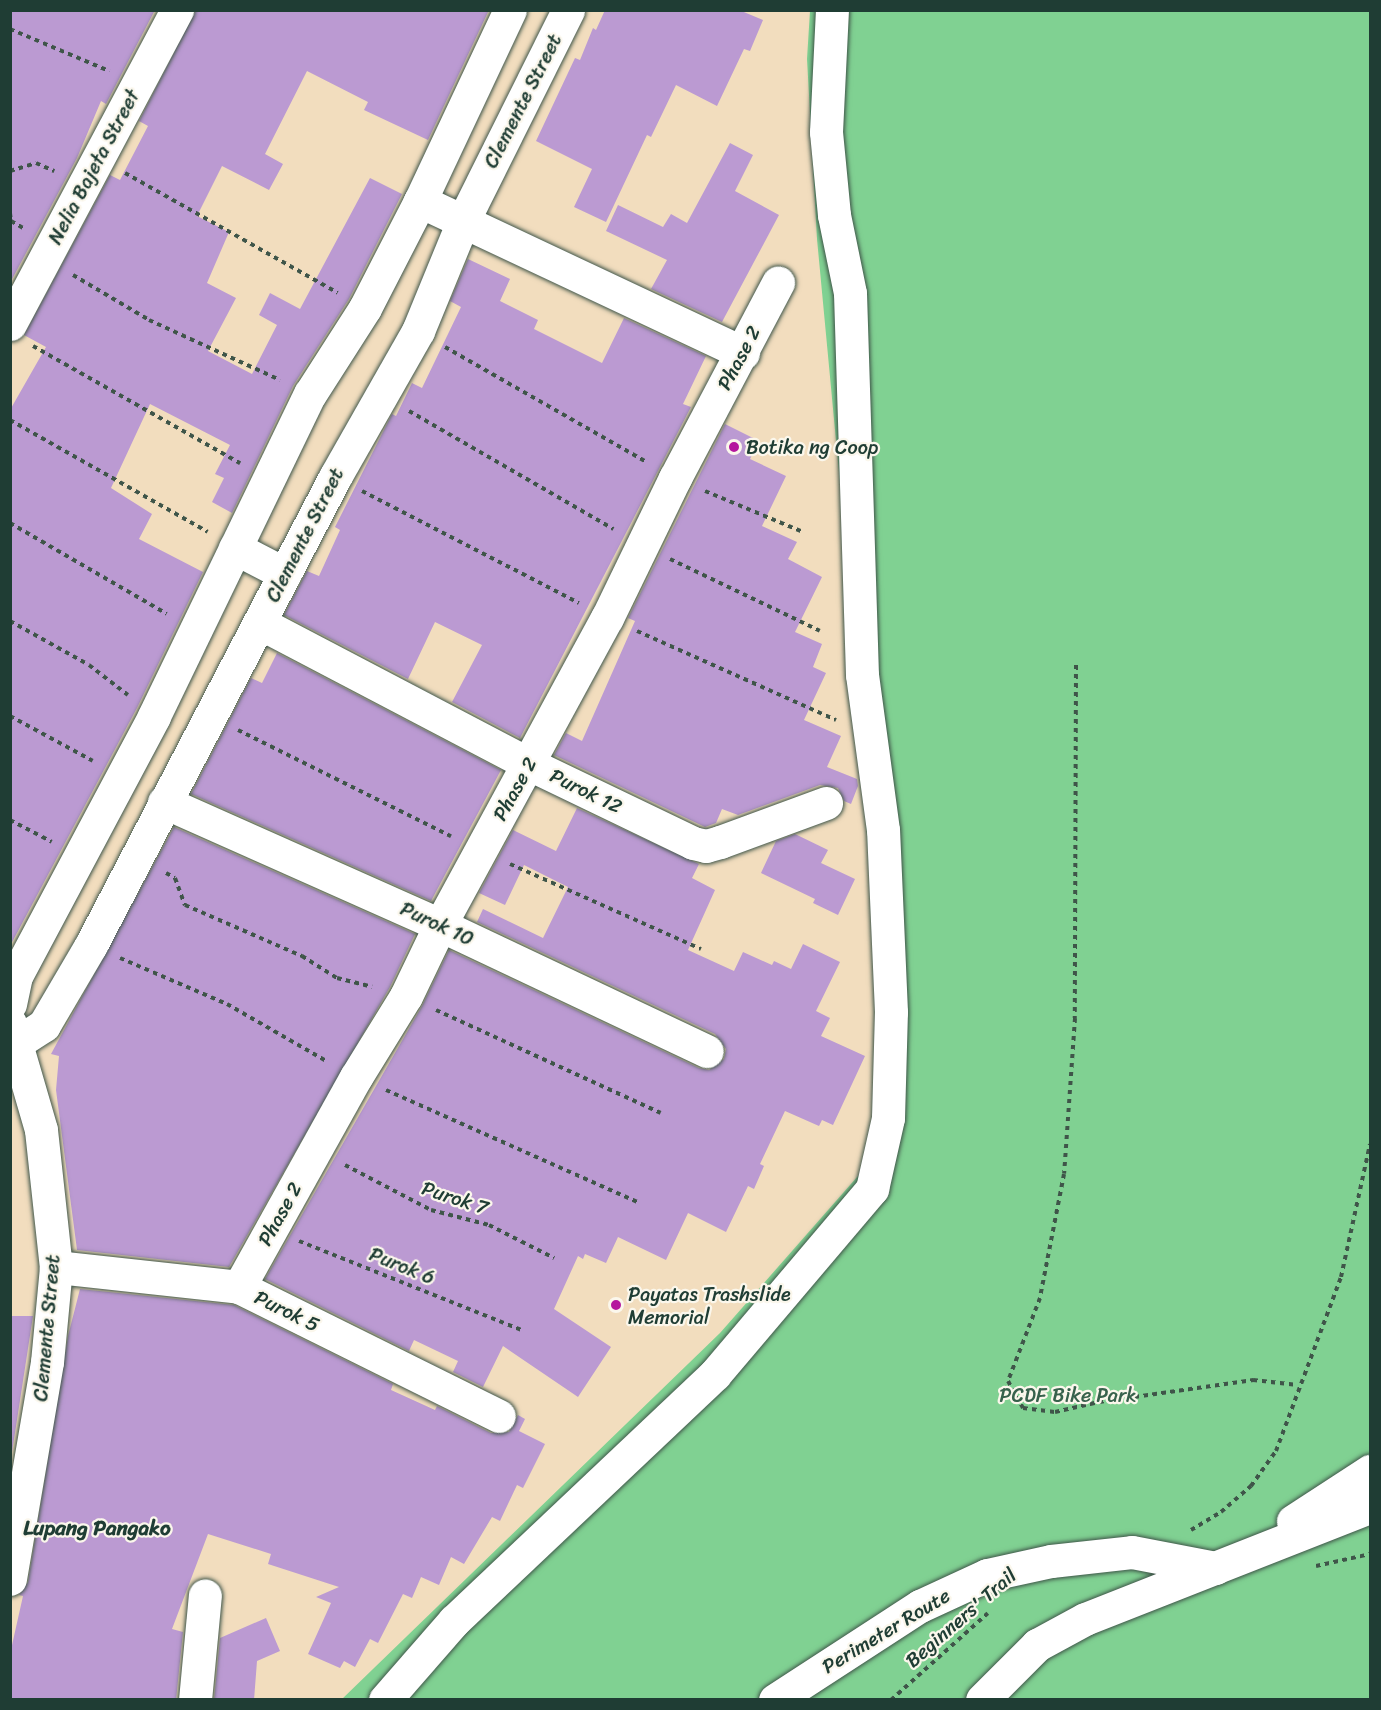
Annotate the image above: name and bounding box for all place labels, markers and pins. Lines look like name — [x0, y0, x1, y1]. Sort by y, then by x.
place label: Botika ng Coop — [746, 435, 878, 459]
marker: Botika ng Coop — [727, 440, 741, 454]
place label: Payatas Trashslide Memorial — [628, 1282, 791, 1329]
marker: Payatas Trashslide Memorial — [609, 1298, 623, 1312]

